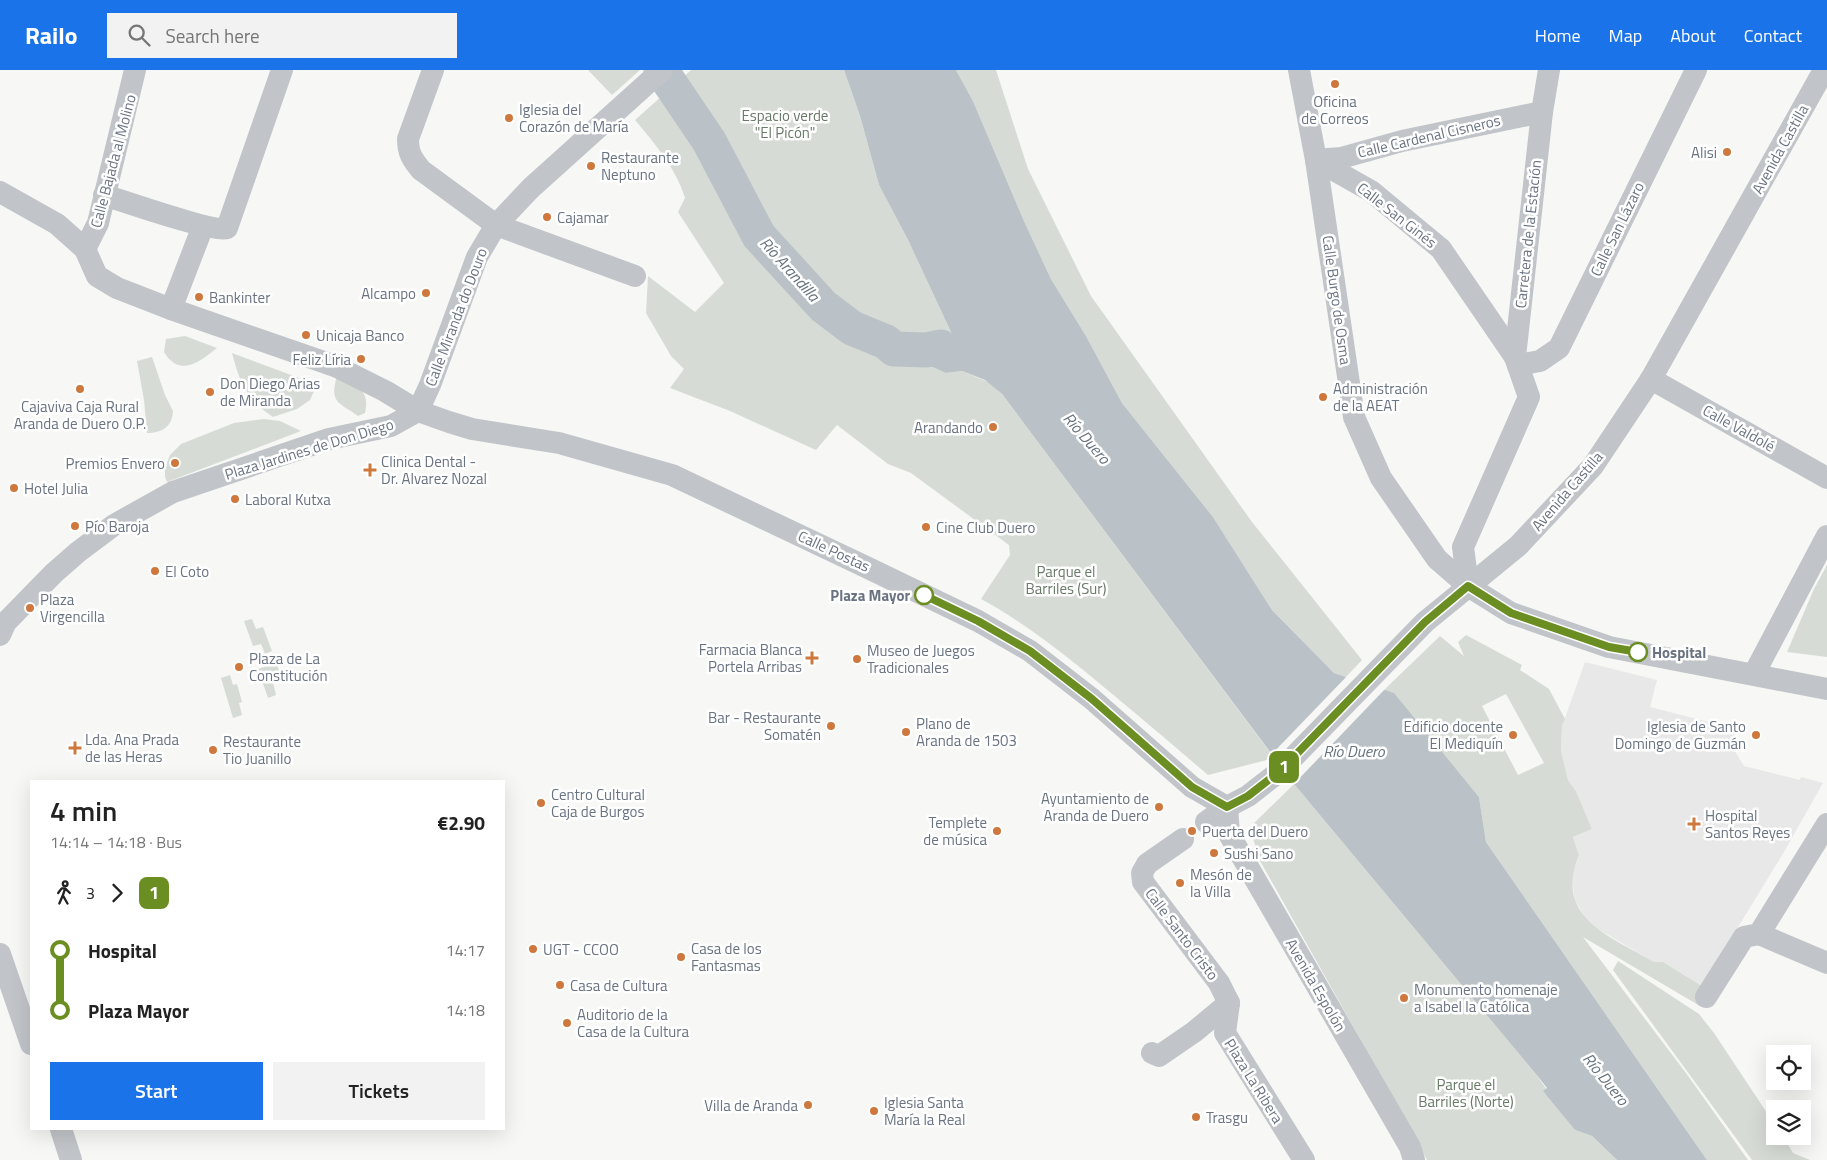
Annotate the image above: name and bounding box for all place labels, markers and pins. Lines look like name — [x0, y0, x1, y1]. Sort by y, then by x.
marker: Oficina de Correos — [1329, 78, 1341, 90]
place label: Oficina de Correos — [1301, 90, 1369, 130]
place label: Iglesia del Corazón de María — [519, 98, 629, 138]
marker: Iglesia del Corazón de María — [503, 112, 515, 124]
place label: Alisi — [1691, 141, 1717, 164]
place label: Restaurante Neptuno — [601, 146, 679, 186]
marker: Alisi — [1721, 146, 1733, 158]
marker: Restaurante Neptuno — [585, 160, 597, 172]
place label: Cajamar — [557, 206, 609, 229]
marker: Cajamar — [541, 211, 553, 223]
place label: Alcampo — [361, 282, 416, 305]
place label: Bankinter — [209, 286, 270, 309]
marker: Alcampo — [420, 287, 432, 299]
marker: Bankinter — [193, 291, 205, 303]
place label: Unicaja Banco — [316, 324, 404, 347]
marker: Unicaja Banco — [300, 329, 312, 341]
place label: Feliz Líria — [292, 348, 351, 371]
marker: Feliz Líria — [355, 353, 367, 365]
place label: Don Diego Arias de Miranda — [220, 372, 320, 412]
place label: Administración de la AEAT — [1333, 377, 1428, 417]
marker: Cajaviva Caja Rural Aranda de Duero O.P. — [74, 383, 86, 395]
marker: Don Diego Arias de Miranda — [204, 386, 216, 398]
marker: Administración de la AEAT — [1317, 391, 1329, 403]
place label: Cajaviva Caja Rural Aranda de Duero O.P. — [14, 395, 146, 435]
place label: Arandando — [914, 416, 983, 439]
marker: Arandando — [987, 421, 999, 433]
place label: Clinica Dental - Dr. Alvarez Nozal — [381, 450, 487, 490]
place label: Premios Envero — [66, 452, 165, 475]
marker: Premios Envero — [169, 457, 181, 469]
marker: Clinica Dental - Dr. Alvarez Nozal — [363, 463, 377, 477]
place label: Hotel Julia — [24, 477, 89, 500]
marker: Hotel Julia — [8, 482, 20, 494]
place label: Laboral Kutxa — [245, 488, 331, 511]
marker: Laboral Kutxa — [229, 493, 241, 505]
place label: Pío Baroja — [85, 515, 149, 538]
place label: Cine Club Duero — [936, 516, 1035, 539]
marker: Pío Baroja — [69, 520, 81, 532]
marker: Cine Club Duero — [920, 521, 932, 533]
place label: El Coto — [165, 560, 209, 583]
marker: El Coto — [149, 565, 161, 577]
place label: Plaza Mayor — [830, 584, 910, 607]
marker: Plaza Mayor — [914, 585, 934, 605]
place label: Plaza Virgencilla — [40, 588, 105, 628]
marker: Plaza Virgencilla — [24, 602, 36, 614]
place label: Farmacia Blanca Portela Arribas — [699, 638, 802, 678]
place label: Museo de Juegos Tradicionales — [867, 639, 975, 679]
place label: Hospital — [1652, 641, 1706, 664]
marker: Hospital — [1628, 642, 1648, 662]
place label: Plaza de La Constitución — [249, 647, 328, 687]
marker: Farmacia Blanca Portela Arribas — [806, 652, 818, 664]
marker: Museo de Juegos Tradicionales — [851, 653, 863, 665]
marker: Plaza de La Constitución — [233, 661, 245, 673]
place label: Bar - Restaurante Somatén — [708, 706, 821, 746]
place label: Plano de Aranda de 1503 — [916, 712, 1017, 752]
place label: Edificio docente El Mediquín — [1404, 715, 1503, 755]
place label: Iglesia de Santo Domingo de Guzmán — [1615, 715, 1746, 755]
marker: Bar - Restaurante Somatén — [825, 720, 837, 732]
marker: Plano de Aranda de 1503 — [900, 726, 912, 738]
place label: Lda. Ana Prada de las Heras — [85, 728, 179, 768]
marker: Edificio docente El Mediquín — [1507, 729, 1519, 741]
marker: Iglesia de Santo Domingo de Guzmán — [1750, 729, 1762, 741]
place label: Restaurante Tio Juanillo — [223, 730, 301, 770]
marker: Lda. Ana Prada de las Heras — [69, 742, 81, 754]
marker: Restaurante Tio Juanillo — [207, 744, 219, 756]
place label: Centro Cultural Caja de Burgos — [551, 783, 645, 823]
place label: Ayuntamiento de Aranda de Duero — [1041, 787, 1149, 827]
marker: Centro Cultural Caja de Burgos — [535, 797, 547, 809]
marker: Ayuntamiento de Aranda de Duero — [1153, 801, 1165, 813]
place label: Hospital Santos Reyes — [1705, 804, 1790, 844]
place label: Templete de música — [923, 811, 987, 851]
marker: Hospital Santos Reyes — [1687, 817, 1701, 831]
place label: Puerta del Duero — [1202, 820, 1308, 843]
marker: Templete de música — [991, 825, 1003, 837]
marker: Puerta del Duero — [1186, 825, 1198, 837]
place label: Sushi Sano — [1224, 842, 1293, 865]
marker: Sushi Sano — [1208, 847, 1220, 859]
place label: Mesón de la Villa — [1190, 863, 1252, 903]
marker: Mesón de la Villa — [1174, 877, 1186, 889]
place label: Casa de los Fantasmas — [691, 937, 762, 977]
place label: UGT - CCOO — [543, 938, 619, 961]
marker: UGT - CCOO — [527, 943, 539, 955]
marker: Casa de los Fantasmas — [675, 951, 687, 963]
place label: Casa de Cultura — [570, 974, 668, 997]
place label: Monumento homenaje a Isabel la Católica — [1414, 978, 1558, 1018]
marker: Casa de Cultura — [554, 979, 566, 991]
marker: Monumento homenaje a Isabel la Católica — [1398, 992, 1410, 1004]
place label: Auditorio de la Casa de la Cultura — [577, 1003, 689, 1043]
marker: Auditorio de la Casa de la Cultura — [561, 1017, 573, 1029]
place label: Iglesia Santa María la Real — [884, 1091, 965, 1131]
place label: Villa de Aranda — [704, 1094, 798, 1117]
marker: Villa de Aranda — [802, 1099, 814, 1111]
marker: Iglesia Santa María la Real — [868, 1105, 880, 1117]
place label: Trasgu — [1206, 1106, 1248, 1129]
marker: Trasgu — [1190, 1111, 1202, 1123]

